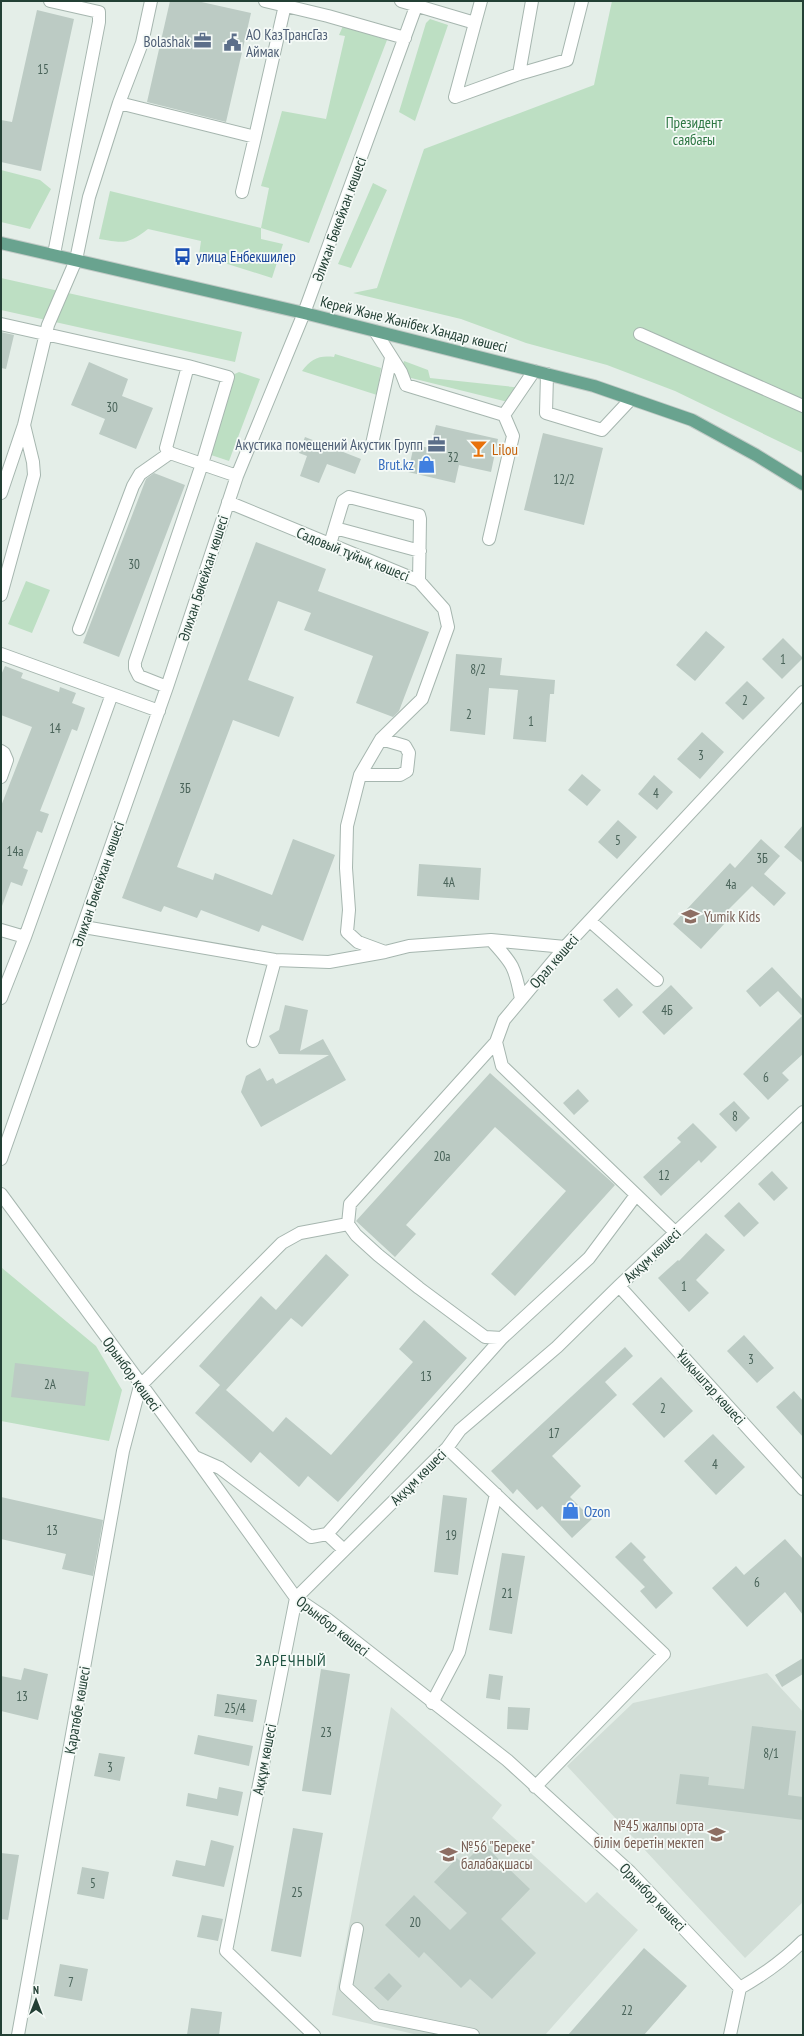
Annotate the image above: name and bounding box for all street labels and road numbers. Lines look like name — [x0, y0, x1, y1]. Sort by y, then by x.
street label: Әлихан Бөкейхан көшесі — [308, 154, 370, 284]
street label: Керей Және Жәнібек Хандар көшесі — [318, 292, 510, 356]
street label: Әлихан Бөкейхан көшесі — [174, 513, 232, 643]
street label: Садовый тұйық көшесі — [294, 523, 412, 585]
street label: Әлихан Бөкейхан көшесі — [68, 819, 128, 949]
street label: Орал көшесі — [525, 930, 583, 992]
street label: Аққұм көшесі — [619, 1223, 685, 1287]
street label: Орынбор көшесі — [99, 1333, 165, 1415]
street label: Ұшқыштар көшесі — [672, 1346, 750, 1428]
street label: Аққұм көшесі — [386, 1445, 450, 1509]
street label: Орынбор көшесі — [293, 1591, 373, 1661]
street label: Қаратөбе көшесі — [60, 1665, 94, 1755]
street label: Аққұм көшесі — [248, 1722, 280, 1796]
street label: Орынбор көшесі — [616, 1859, 690, 1935]

